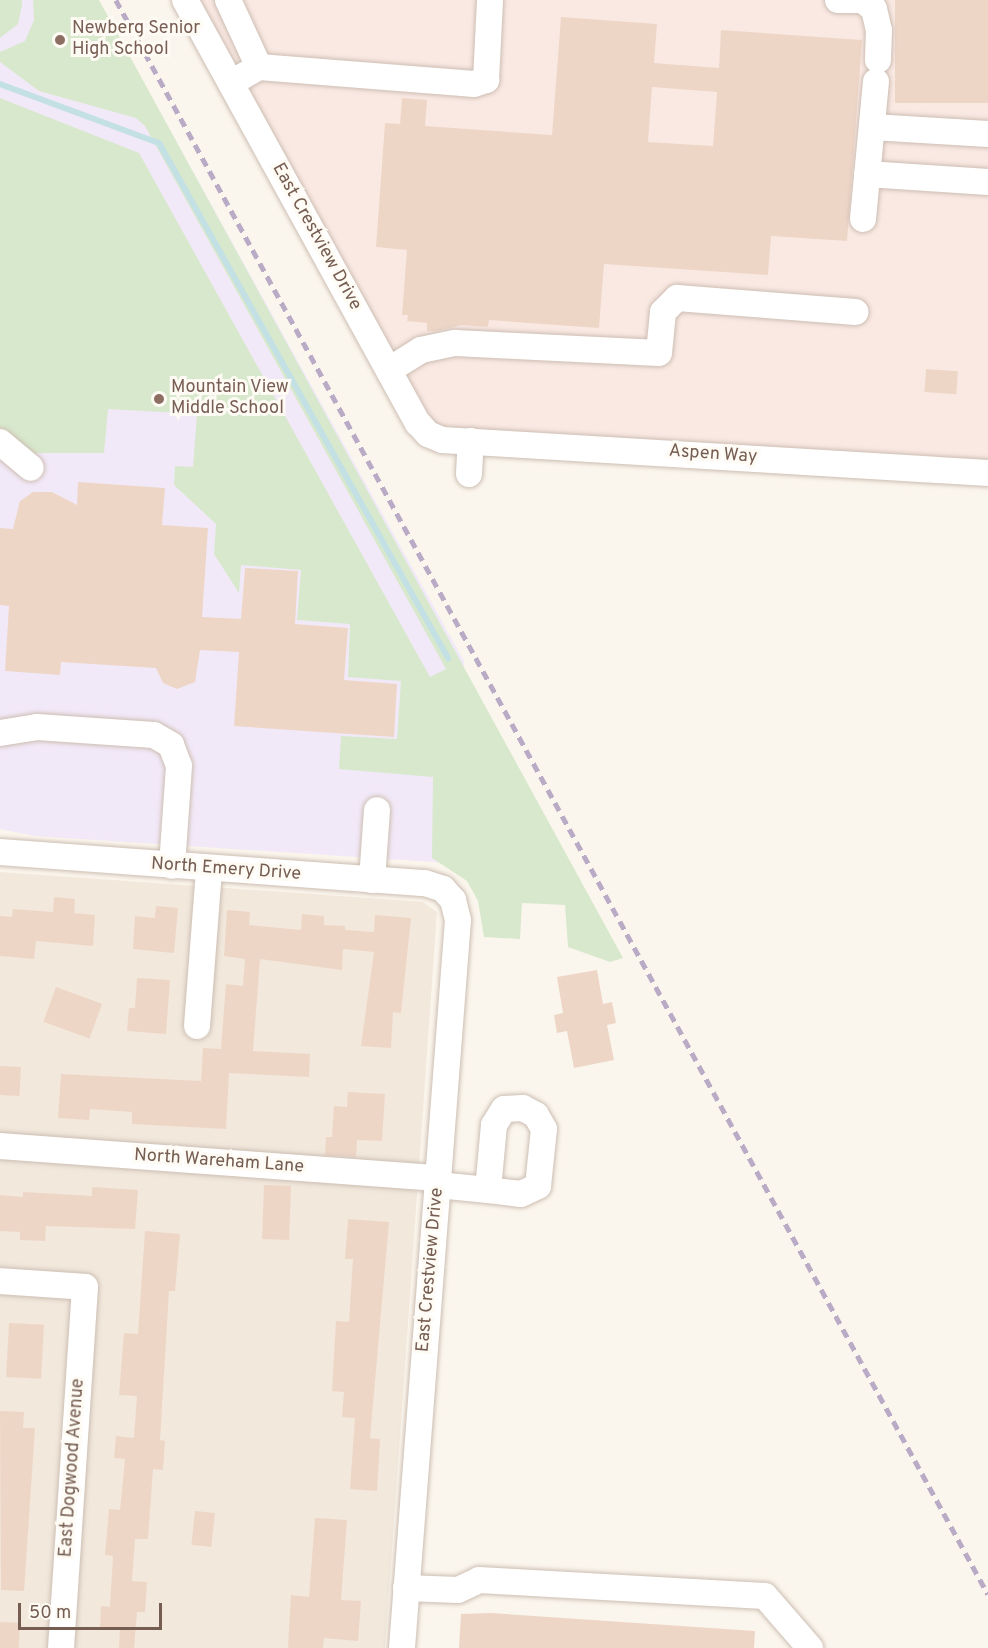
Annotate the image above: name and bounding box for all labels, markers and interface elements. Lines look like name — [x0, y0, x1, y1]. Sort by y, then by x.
place label: Newberg Senior High School — [72, 19, 200, 62]
marker: Newberg Senior High School — [53, 33, 67, 47]
street label: East Crestview Drive — [267, 160, 365, 314]
place label: Mountain View Middle School — [171, 378, 289, 420]
marker: Mountain View Middle School — [152, 392, 166, 406]
street label: Aspen Way — [668, 441, 758, 469]
street label: North Emery Drive — [150, 854, 302, 886]
street label: North Wareham Lane — [133, 1145, 305, 1179]
street label: East Crestview Drive — [413, 1187, 449, 1353]
street label: East Dogwood Avenue — [56, 1378, 90, 1558]
scale bar — [21, 1591, 165, 1629]
text: 50 m — [29, 1602, 71, 1625]

